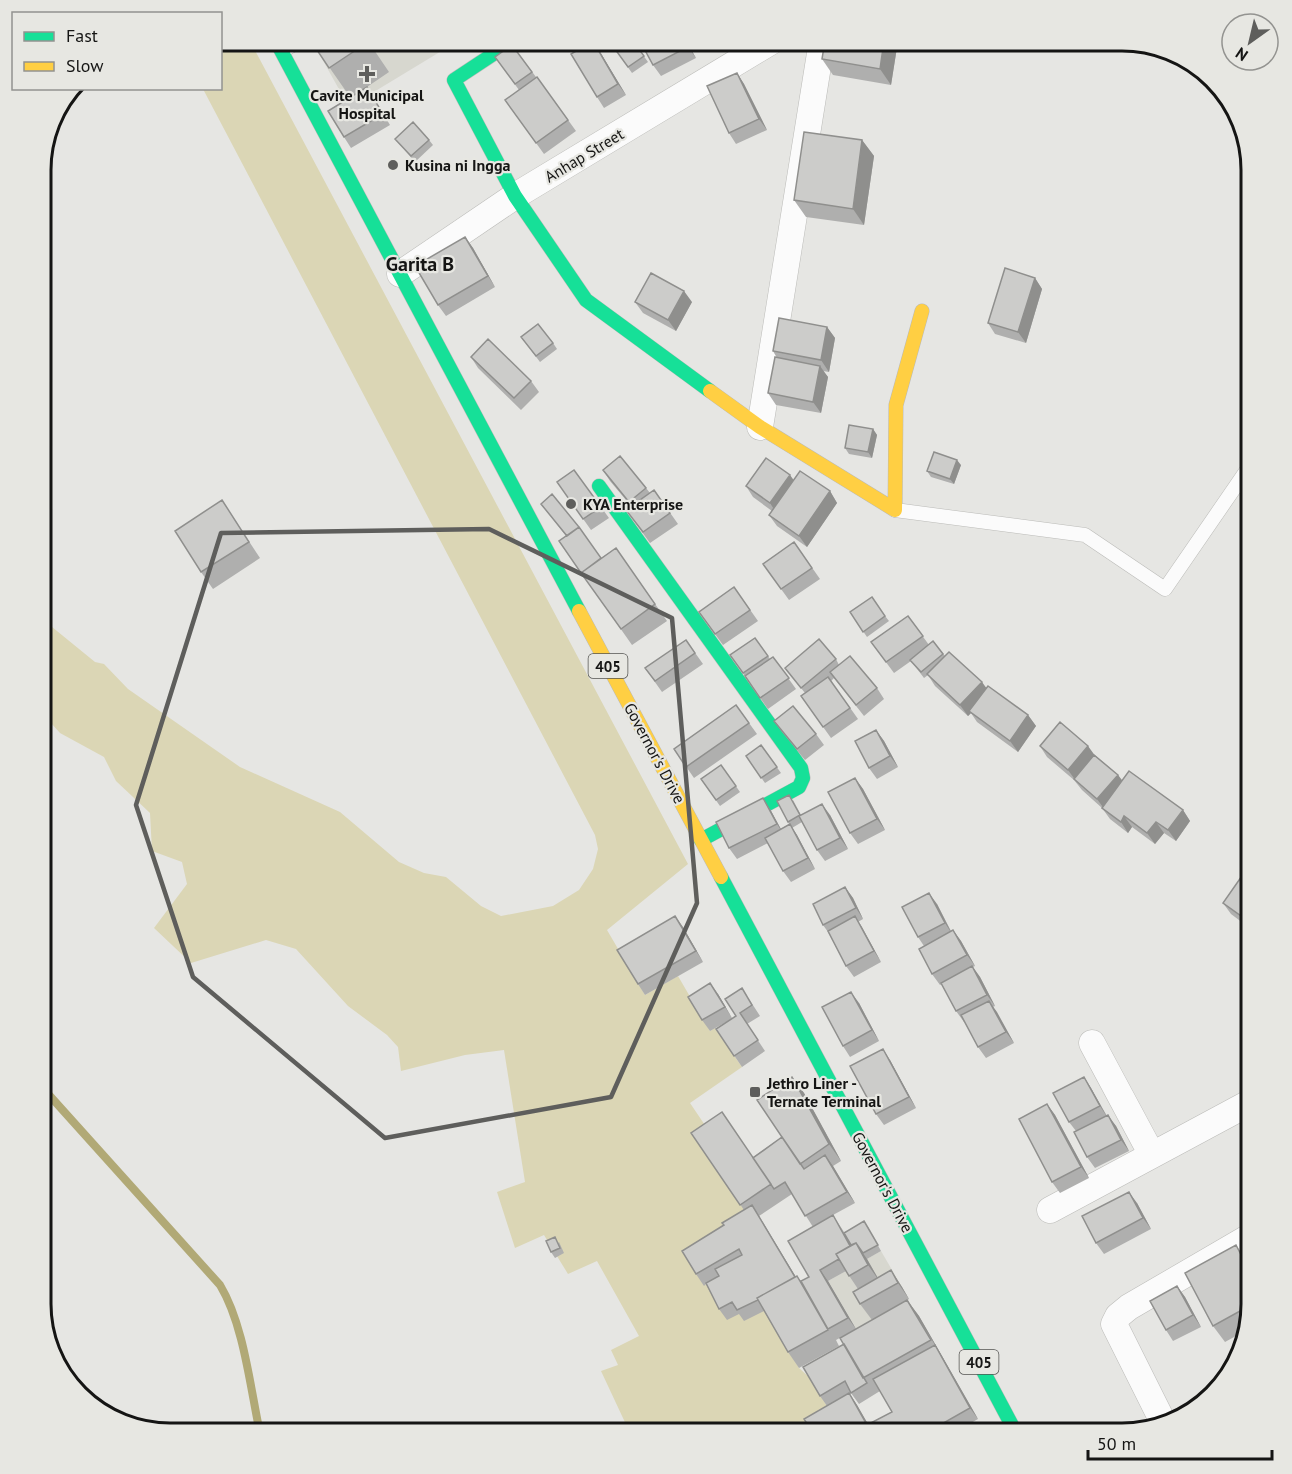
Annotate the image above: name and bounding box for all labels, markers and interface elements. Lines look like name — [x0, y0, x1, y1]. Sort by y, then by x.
legend — [12, 12, 222, 90]
north arrow — [1220, 12, 1280, 72]
text: Fast — [66, 24, 98, 47]
text: N — [1232, 43, 1252, 66]
text: Slow — [66, 54, 104, 77]
marker: Cavite Municipal Hospital — [358, 65, 376, 83]
place label: Cavite Municipal Hospital — [310, 85, 424, 123]
street label: Anhap Street — [541, 123, 628, 186]
place label: Kusina ni Ingga — [405, 155, 510, 175]
marker: Kusina ni Ingga — [386, 158, 400, 172]
district label: Garita B — [386, 251, 454, 277]
place label: KYA Enterprise — [583, 494, 683, 514]
marker: KYA Enterprise — [564, 497, 578, 511]
road number: 405 — [588, 654, 628, 678]
street label: Governor's Drive — [620, 699, 690, 807]
place label: Jethro Liner - Ternate Terminal — [766, 1073, 881, 1111]
marker: Jethro Liner - Ternate Terminal — [748, 1085, 762, 1099]
street label: Governor's Drive — [848, 1128, 918, 1236]
road number: 405 — [960, 1350, 998, 1374]
scale bar — [1088, 1423, 1272, 1461]
text: 50 m — [1097, 1432, 1136, 1455]

